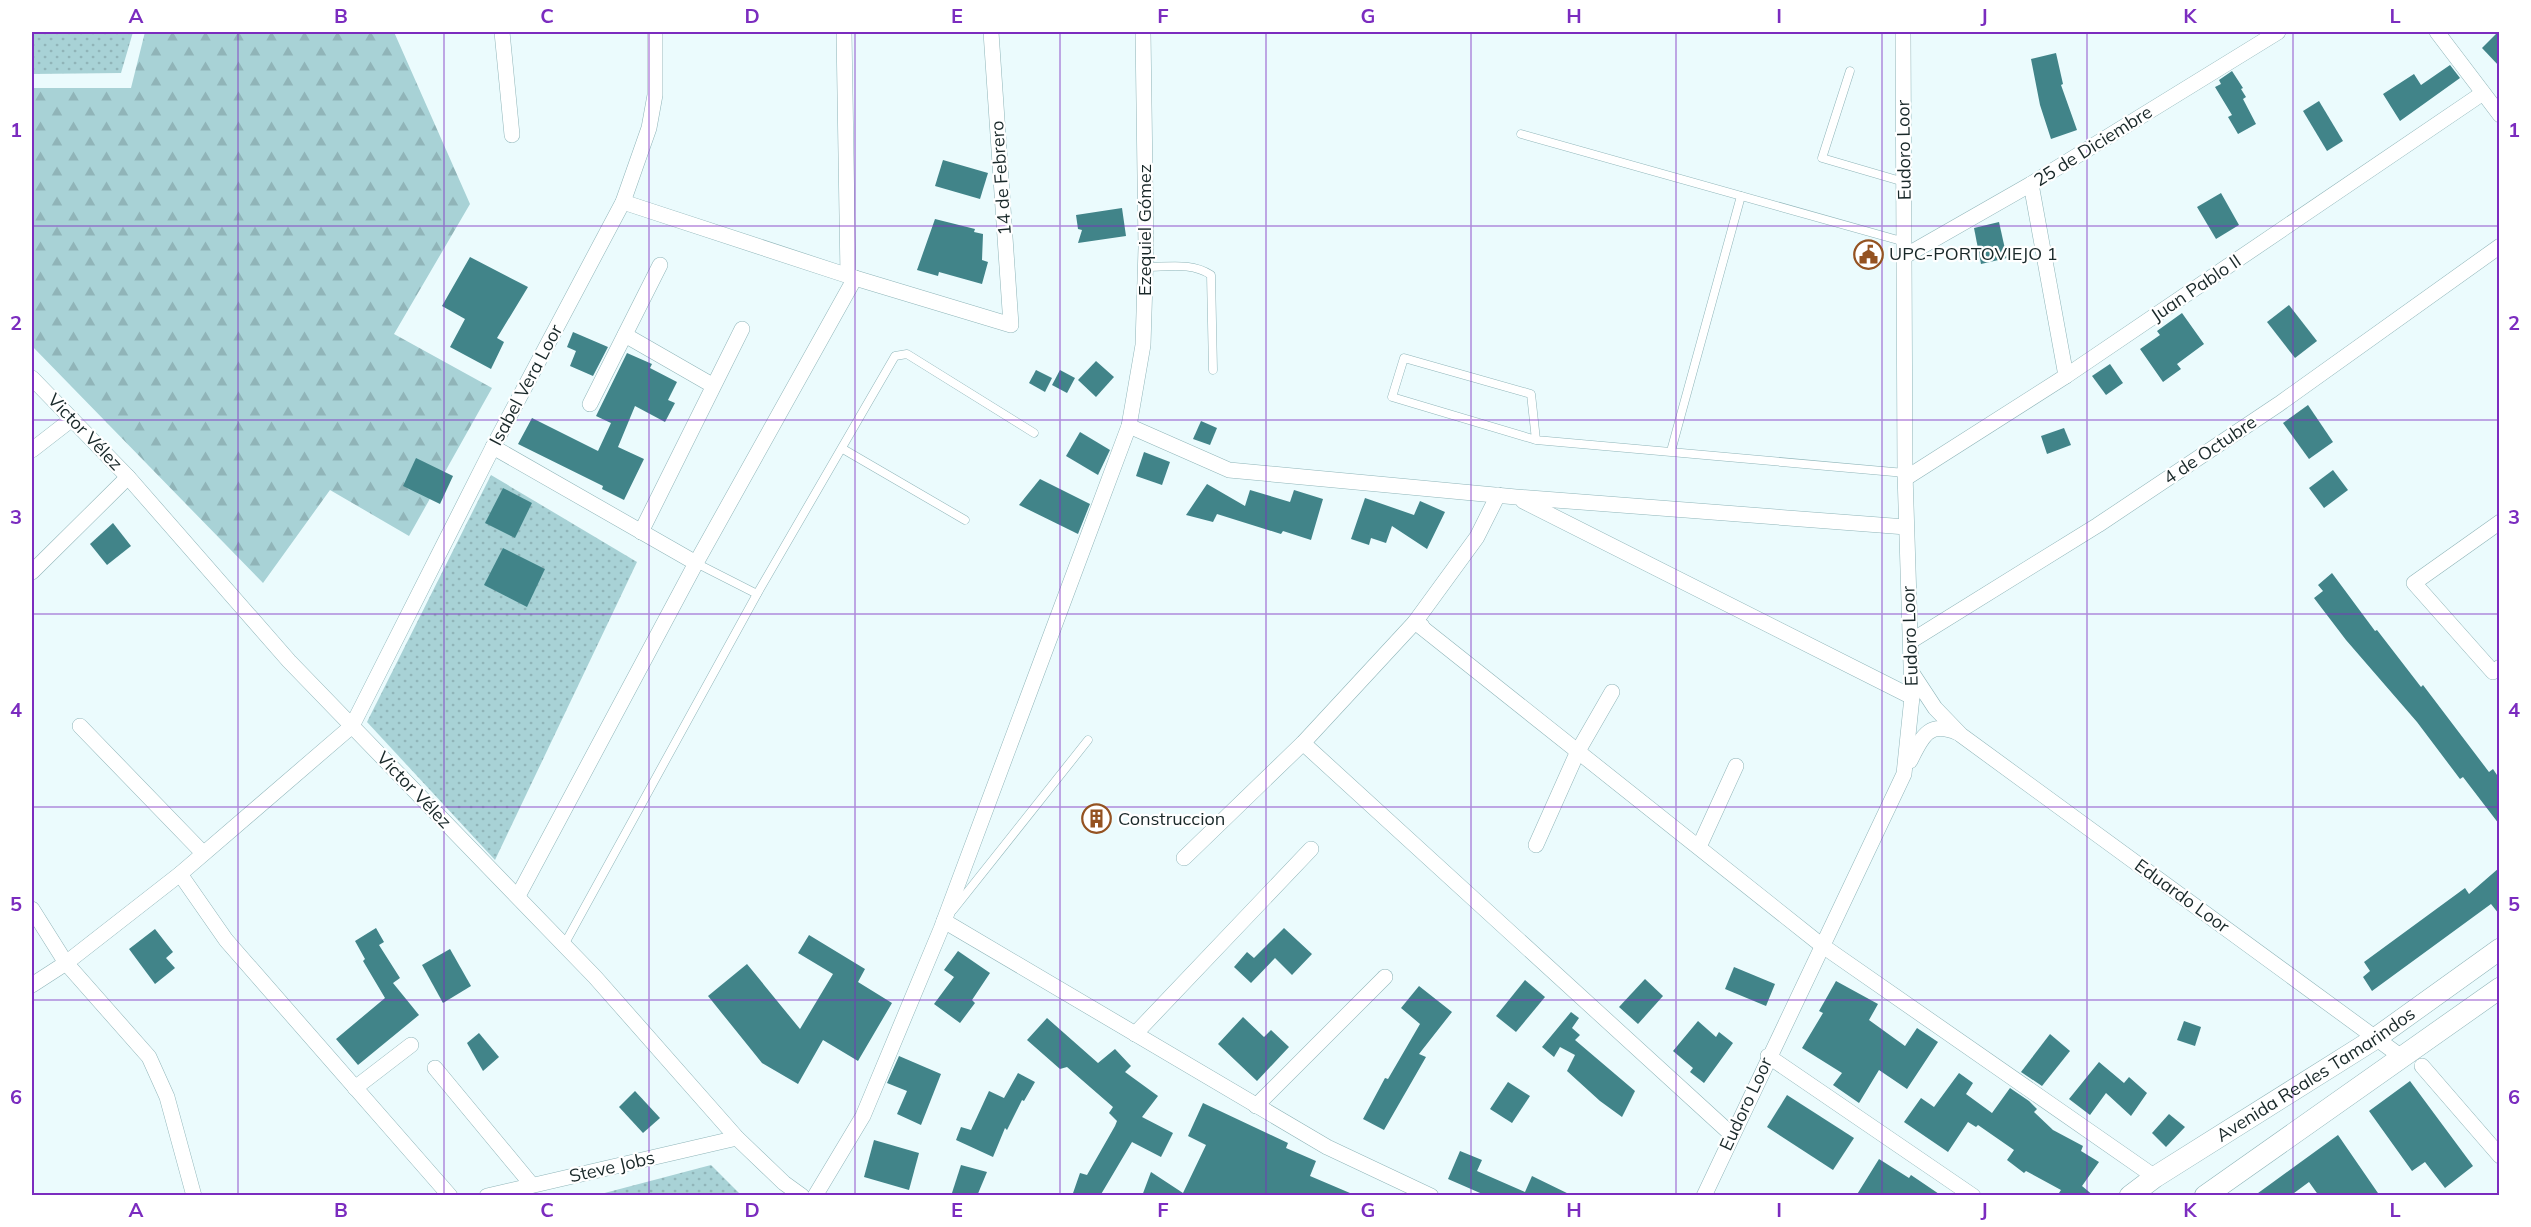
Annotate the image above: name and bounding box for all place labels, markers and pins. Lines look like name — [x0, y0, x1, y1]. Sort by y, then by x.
public building icon: UPC-PORTOVIEJO 1 — [1852, 238, 1884, 270]
place label: UPC-PORTOVIEJO 1 — [1889, 242, 2058, 265]
building icon: Construccion — [1081, 803, 1113, 835]
place label: Construccion — [1118, 807, 1225, 830]

